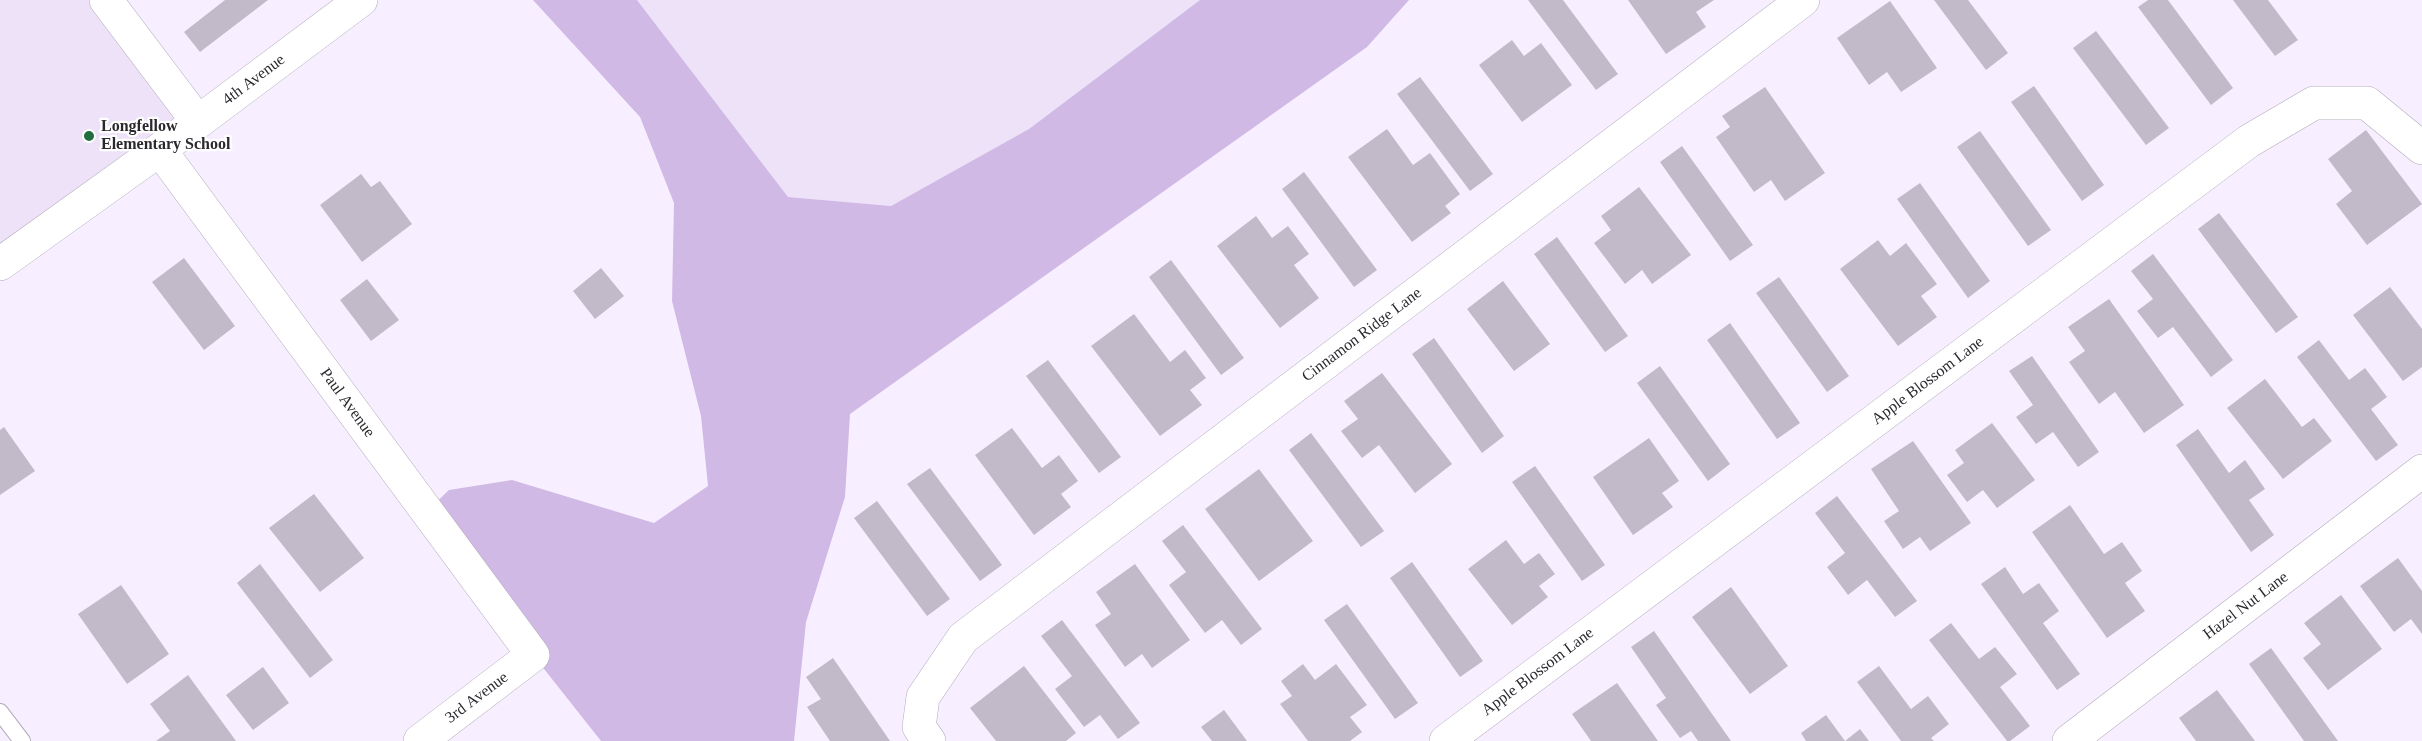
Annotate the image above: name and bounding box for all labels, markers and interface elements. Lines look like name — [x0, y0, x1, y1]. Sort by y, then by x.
street label: 4th Avenue — [219, 50, 289, 110]
place label: Longfellow Elementary School — [101, 117, 230, 155]
marker: Longfellow Elementary School — [82, 129, 96, 143]
street label: Cinnamon Ridge Lane — [1298, 284, 1426, 386]
street label: Apple Blossom Lane — [1868, 333, 1988, 429]
street label: Paul Avenue — [315, 365, 379, 441]
street label: Hazel Nut Lane — [2200, 568, 2292, 644]
street label: Apple Blossom Lane — [1478, 624, 1598, 720]
street label: 3rd Avenue — [442, 668, 512, 728]

